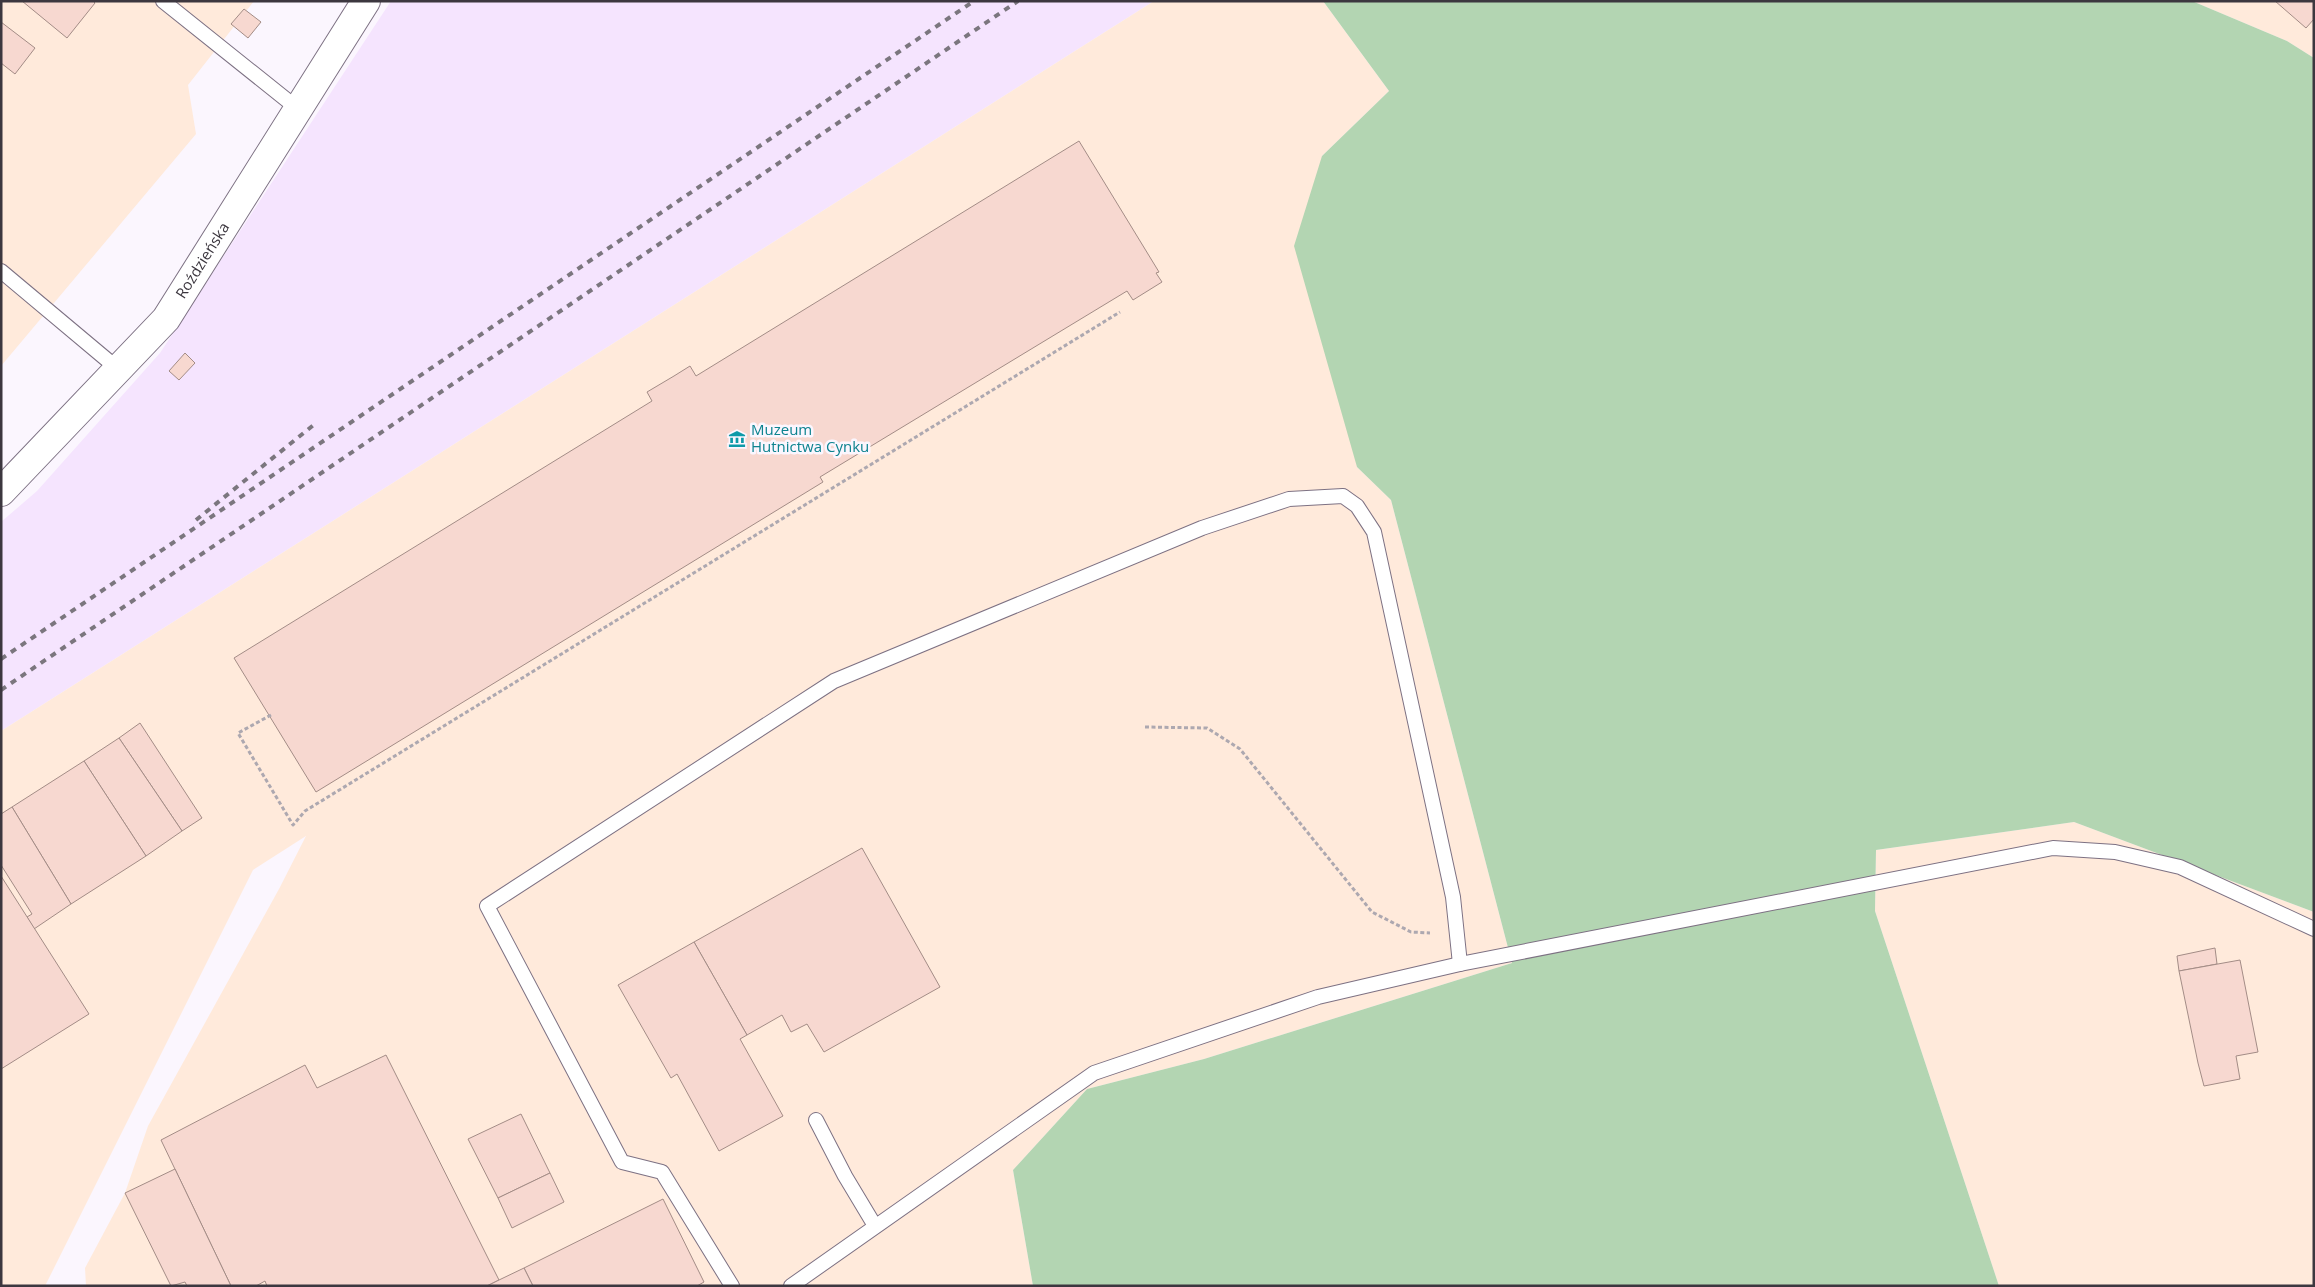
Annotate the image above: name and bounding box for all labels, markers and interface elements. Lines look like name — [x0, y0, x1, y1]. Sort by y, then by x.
street label: Roździeńska — [170, 218, 233, 302]
place label: Muzeum Hutnictwa Cynku — [751, 419, 869, 456]
museum icon: Muzeum Hutnictwa Cynku — [727, 429, 747, 449]

